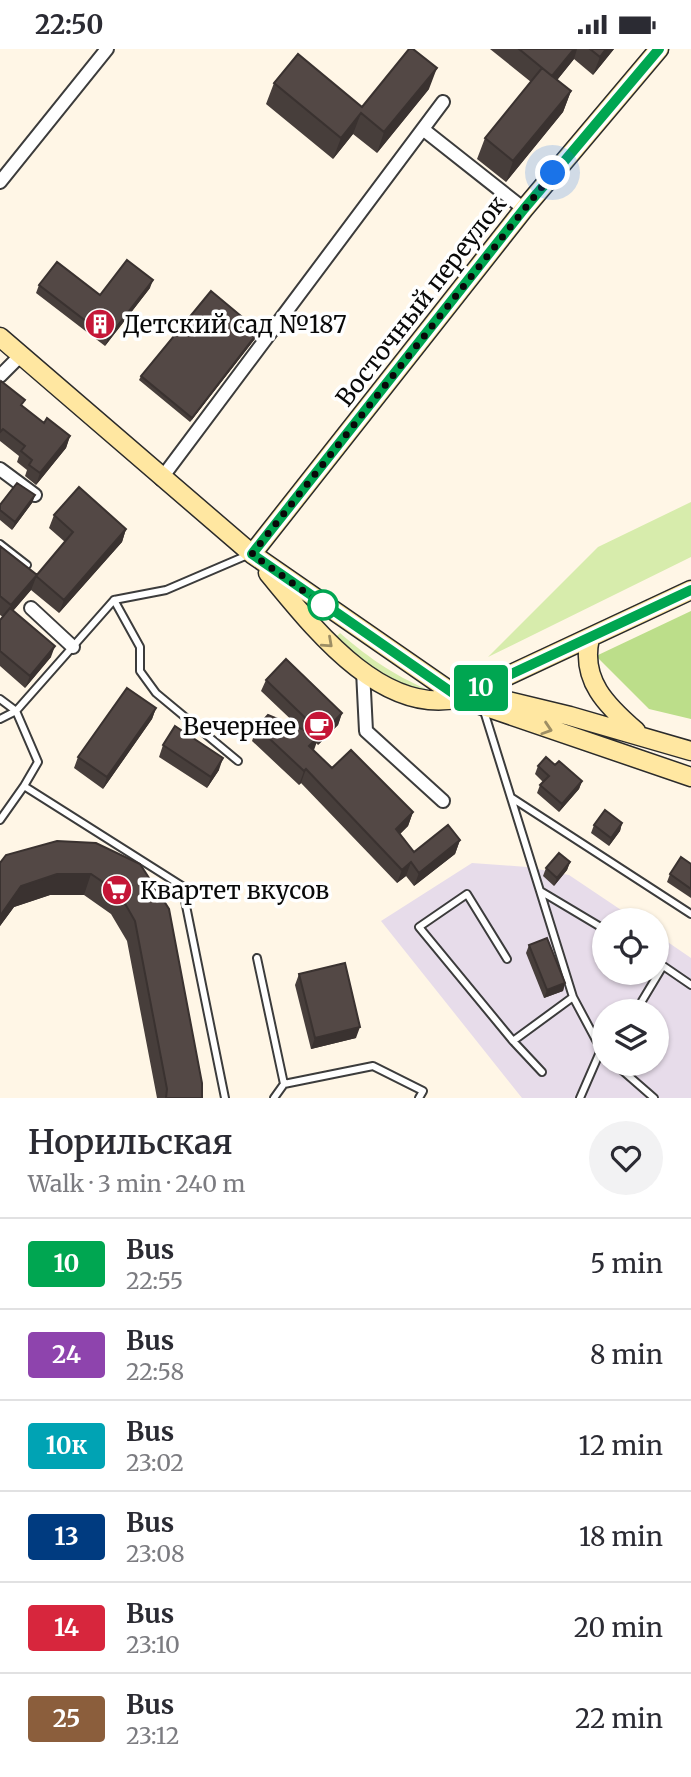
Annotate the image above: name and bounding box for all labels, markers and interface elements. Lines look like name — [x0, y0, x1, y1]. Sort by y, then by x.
text: 22:50 — [35, 8, 103, 41]
your location — [535, 155, 570, 190]
street label: Восточный переулок — [329, 189, 513, 413]
building icon: Детский сад №187 — [83, 307, 117, 341]
place label: Детский сад №187 — [123, 309, 347, 340]
unlabelled marker — [308, 590, 338, 620]
one-way arrow — [320, 635, 333, 647]
line badge: 10 — [449, 665, 512, 711]
text: 10 — [468, 672, 494, 703]
cafe icon: Вечернее — [302, 709, 336, 743]
place label: Вечернее — [183, 711, 296, 742]
one-way arrow — [540, 721, 552, 735]
supermarket icon: Квартет вкусов — [100, 873, 134, 907]
place label: Квартет вкусов — [140, 875, 329, 906]
map controls — [592, 908, 669, 1076]
button: locate — [592, 908, 669, 985]
button: layers — [592, 999, 669, 1076]
button: heart — [589, 1121, 663, 1195]
text: Норильская — [28, 1122, 233, 1163]
text: Walk · 3 min · 240 m — [28, 1169, 245, 1198]
text: Bus — [126, 1233, 174, 1266]
text: 5 min — [590, 1247, 663, 1280]
text: 10 — [53, 1248, 80, 1279]
text: 22:55 — [126, 1266, 183, 1295]
text: Bus — [126, 1324, 174, 1357]
text: 8 min — [590, 1338, 663, 1371]
text: 24 — [52, 1339, 81, 1370]
text: 22:58 — [126, 1357, 184, 1386]
text: Bus — [126, 1415, 174, 1448]
text: 12 min — [579, 1429, 663, 1462]
text: 10к — [46, 1430, 87, 1461]
text: 23:02 — [126, 1448, 184, 1477]
text: Bus — [126, 1506, 174, 1539]
text: 18 min — [579, 1520, 663, 1553]
text: 13 — [54, 1521, 79, 1552]
text: 23:08 — [126, 1539, 185, 1568]
text: Bus — [126, 1597, 174, 1630]
text: 20 min — [574, 1611, 663, 1644]
text: 14 — [54, 1612, 79, 1643]
text: 23:10 — [126, 1630, 180, 1659]
text: Bus — [126, 1688, 174, 1721]
text: 22 min — [575, 1702, 663, 1735]
text: 25 — [53, 1703, 80, 1734]
text: 23:12 — [126, 1721, 179, 1750]

